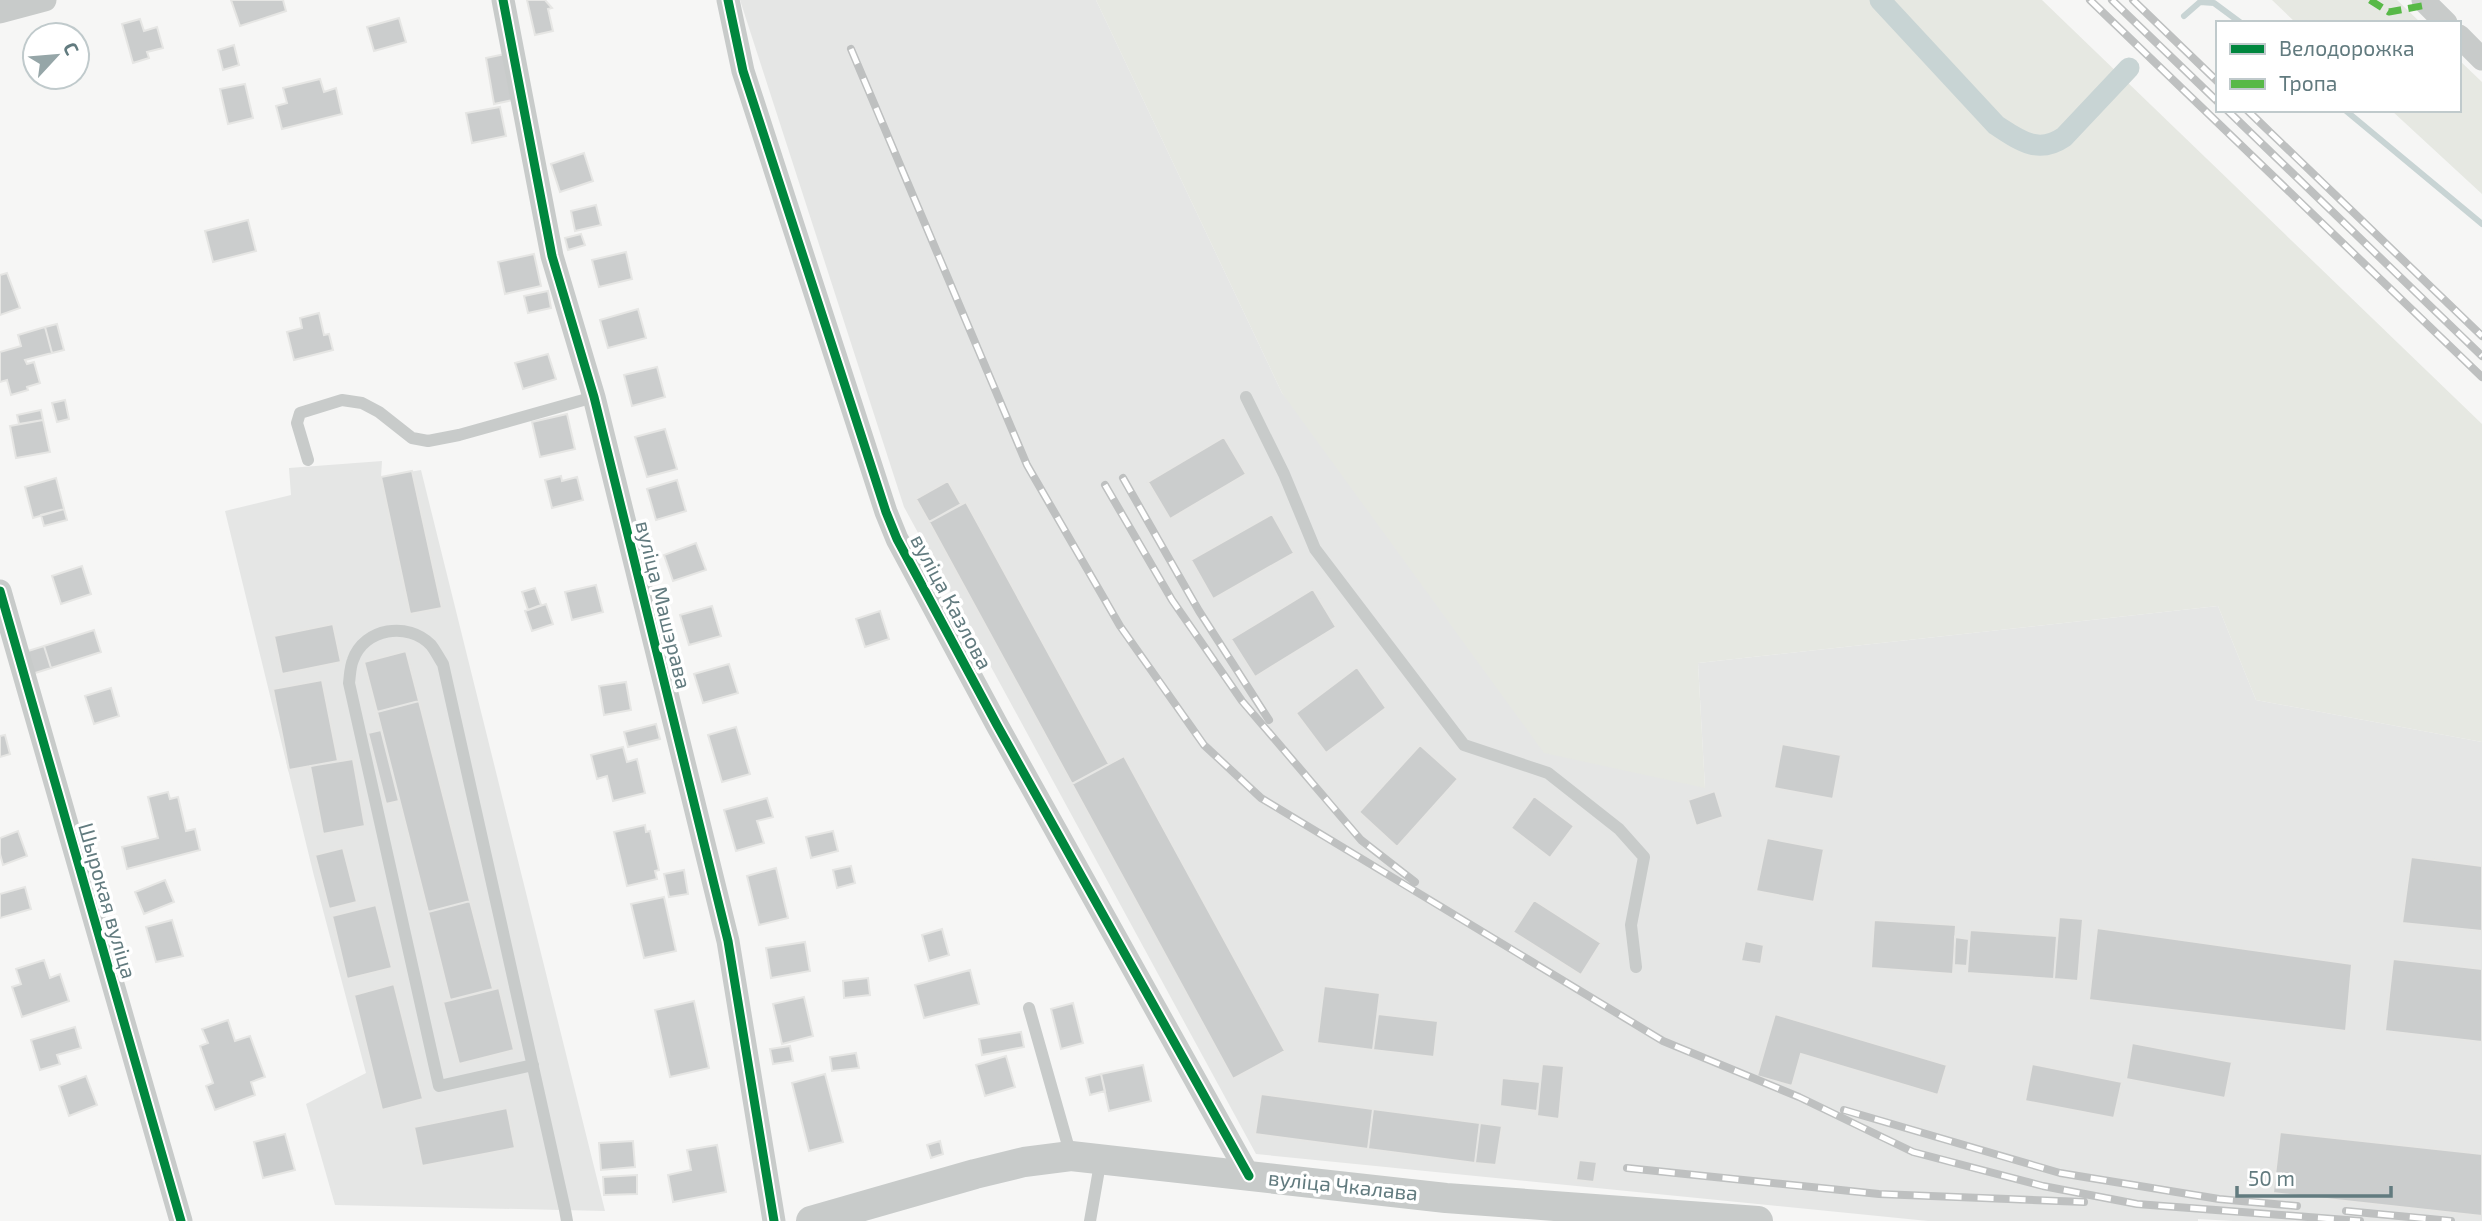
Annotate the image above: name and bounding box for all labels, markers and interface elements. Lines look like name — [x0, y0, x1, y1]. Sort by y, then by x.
north arrow — [21, 21, 91, 91]
legend — [2216, 21, 2461, 112]
text: Велодорожка — [2279, 35, 2415, 60]
text: С — [59, 38, 85, 58]
text: Тропа — [2279, 70, 2337, 95]
street label: вуліца Машэрава — [631, 518, 697, 692]
street label: вуліца Казлова — [905, 529, 998, 674]
street label: Шырокая вуліца — [73, 820, 143, 982]
scale bar — [2237, 1154, 2391, 1198]
street label: вуліца Чкалава — [1267, 1164, 1419, 1206]
text: 50 m — [2248, 1165, 2295, 1190]

